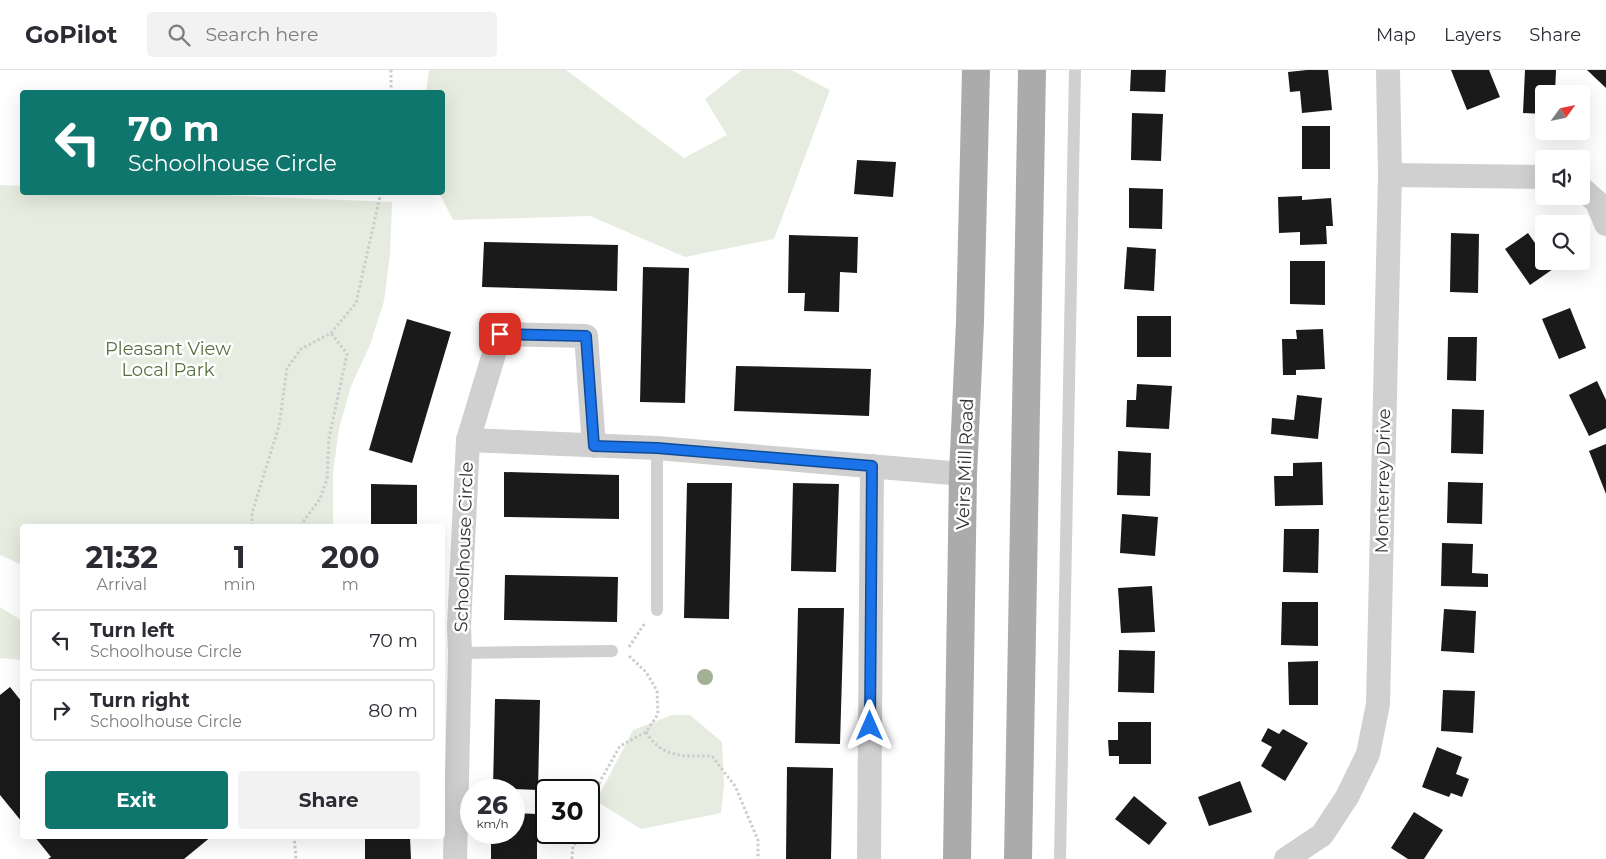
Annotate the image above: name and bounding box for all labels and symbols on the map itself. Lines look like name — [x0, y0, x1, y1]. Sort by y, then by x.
north arrow — [1535, 85, 1590, 140]
pin — [479, 313, 521, 355]
park label: Pleasant View Local Park — [105, 338, 231, 381]
street label: Veirs Mill Road — [952, 398, 978, 530]
street label: Monterrey Drive — [1371, 408, 1395, 554]
street label: Schoolhouse Circle — [450, 461, 478, 633]
position arrow — [843, 699, 895, 751]
speed limit sign: 30 — [535, 779, 600, 844]

